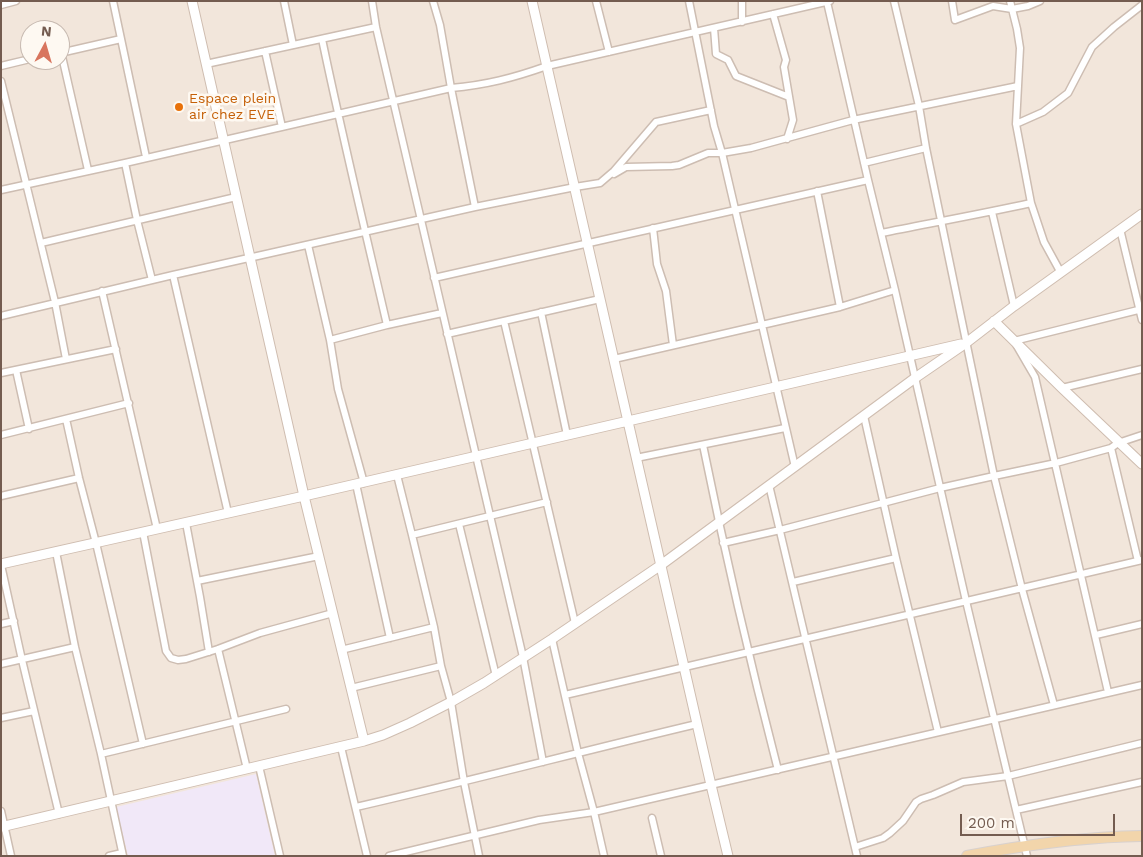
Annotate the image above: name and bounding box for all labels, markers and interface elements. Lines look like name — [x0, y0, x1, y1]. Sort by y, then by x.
north arrow — [20, 20, 70, 70]
text: N — [40, 23, 52, 40]
place label: Espace plein air chez EVE — [189, 91, 276, 124]
marker: Espace plein air chez EVE — [173, 101, 185, 113]
scale bar — [963, 804, 1118, 836]
text: 200 m — [968, 814, 1015, 832]

